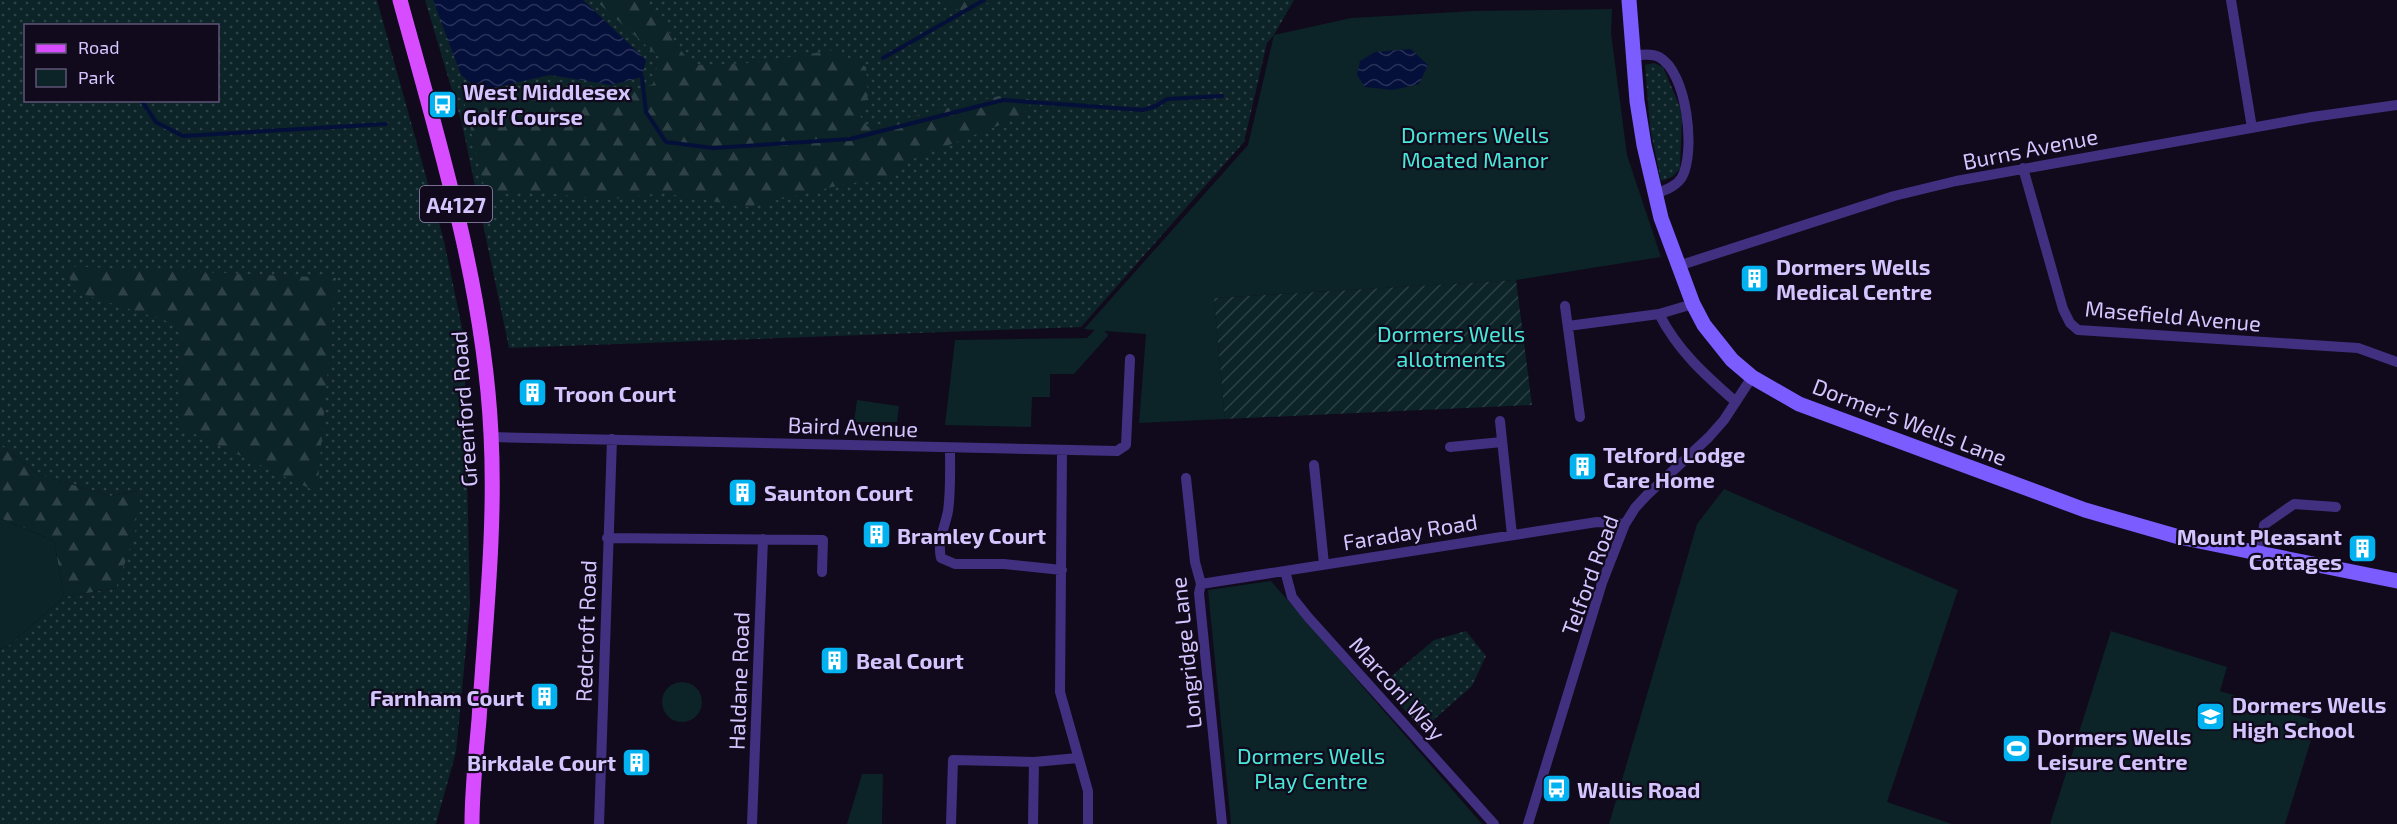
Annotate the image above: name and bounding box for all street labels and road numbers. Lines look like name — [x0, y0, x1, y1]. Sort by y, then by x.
street label: Burns Avenue — [1960, 122, 2100, 174]
road number: A4127 — [420, 186, 492, 222]
street label: Masefield Avenue — [2084, 294, 2262, 336]
street label: Greenford Road — [445, 330, 481, 488]
street label: Dormer’s Wells Lane — [1809, 372, 2011, 470]
street label: Baird Avenue — [787, 411, 919, 441]
street label: Faraday Road — [1341, 508, 1479, 554]
street label: Telford Road — [1555, 511, 1623, 639]
street label: Redcroft Road — [570, 560, 600, 702]
street label: Longridge Lane — [1164, 576, 1206, 730]
street label: Haldane Road — [723, 612, 753, 750]
street label: Marconi Way — [1345, 631, 1451, 745]

